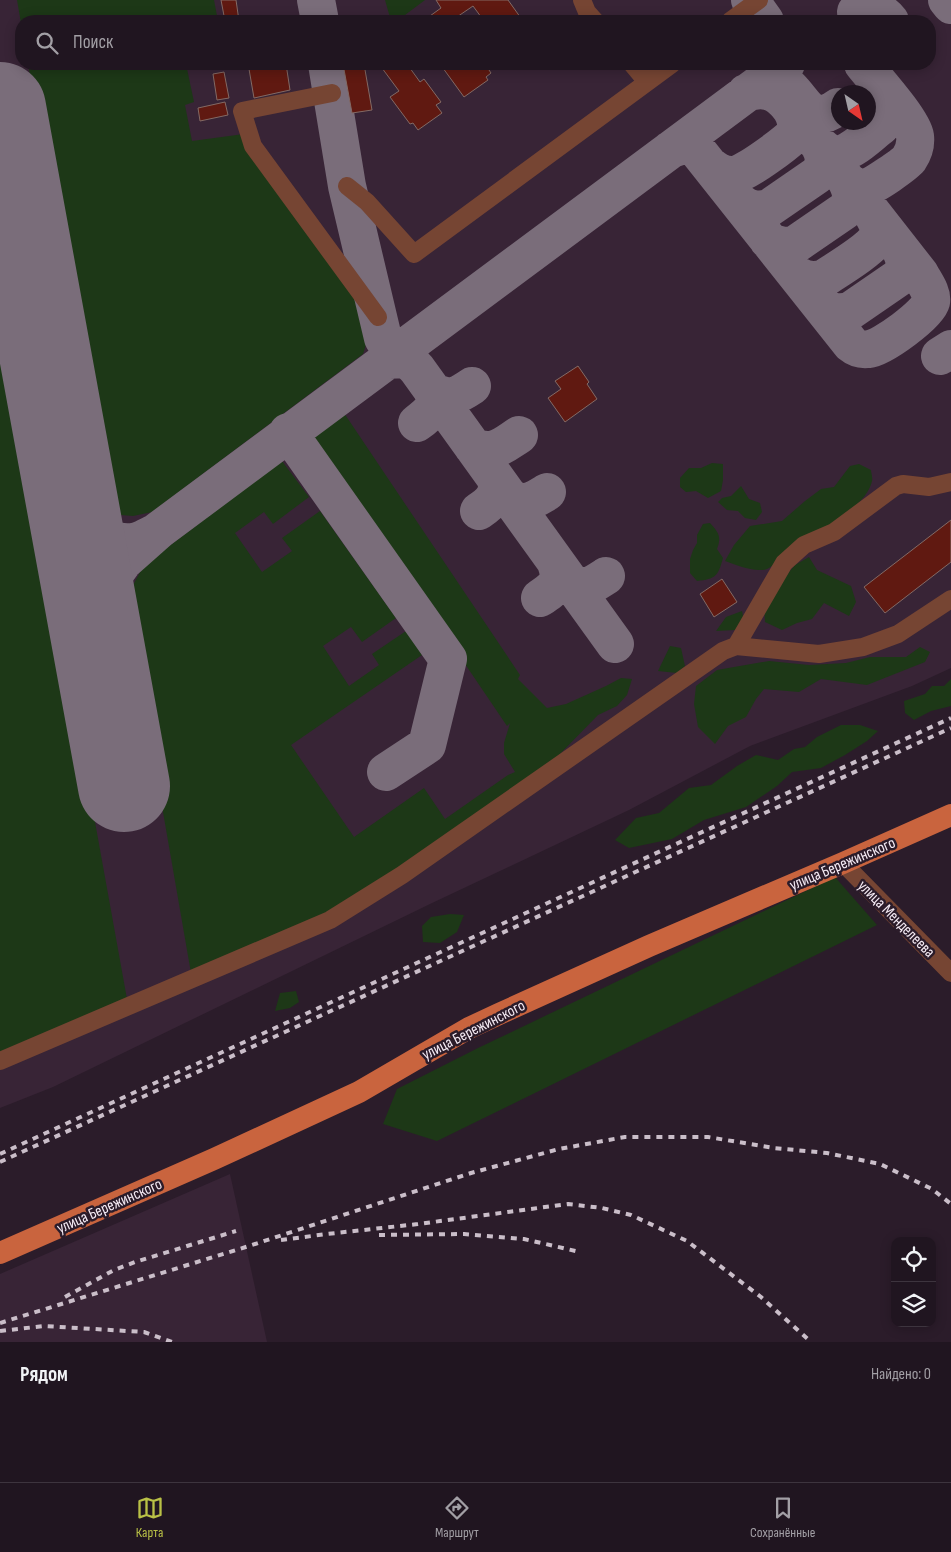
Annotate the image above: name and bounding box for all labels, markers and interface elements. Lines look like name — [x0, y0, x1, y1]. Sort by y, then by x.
search box — [15, 15, 936, 70]
icon: search — [33, 29, 61, 57]
text: Поиск — [73, 31, 113, 54]
north arrow — [831, 85, 876, 130]
street label: улица Бережинского — [787, 834, 898, 895]
street label: улица Менделеева — [853, 876, 939, 962]
street label: улица Бережинского — [419, 996, 528, 1064]
street label: улица Бережинского — [54, 1175, 165, 1238]
map controls — [891, 1237, 936, 1327]
button: locate — [891, 1237, 936, 1282]
button: layers — [891, 1282, 936, 1327]
text: Рядом — [20, 1362, 68, 1387]
text: Найдено: 0 — [871, 1365, 931, 1384]
tab: Карта — [136, 1494, 164, 1541]
tab: Маршрут — [435, 1494, 479, 1541]
tab: Сохранённые — [750, 1494, 815, 1541]

